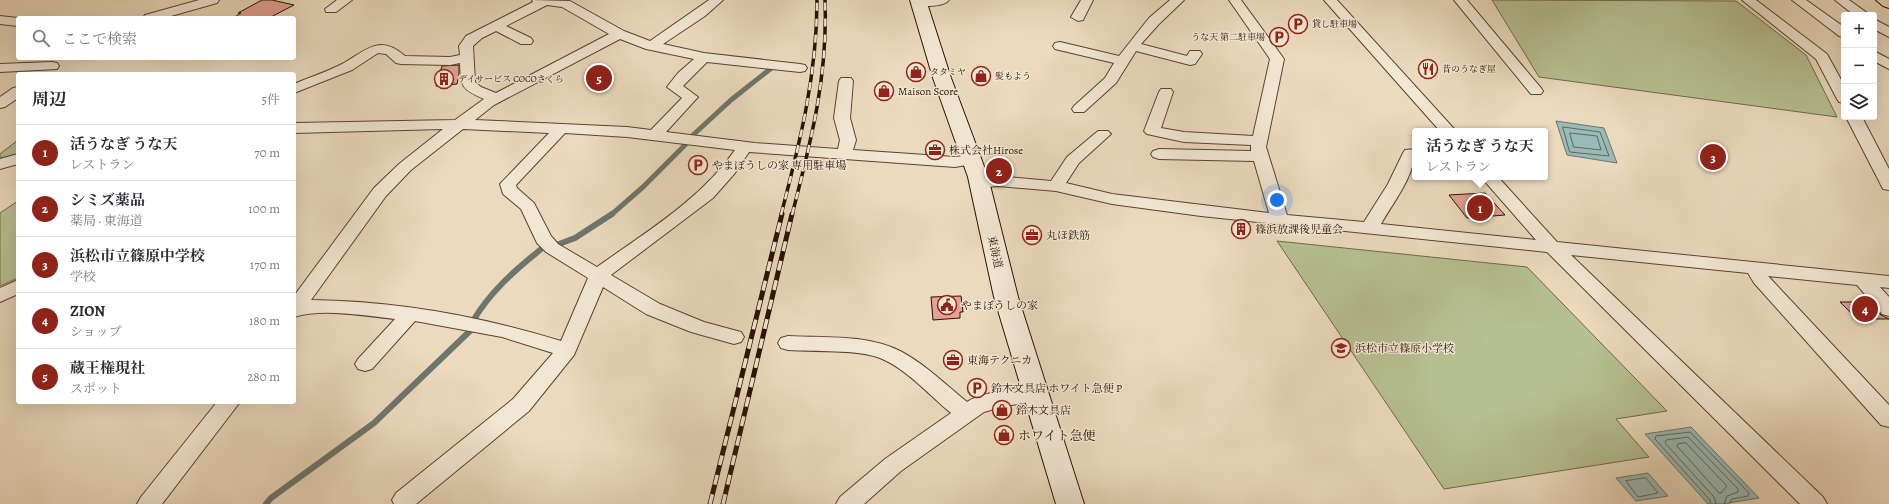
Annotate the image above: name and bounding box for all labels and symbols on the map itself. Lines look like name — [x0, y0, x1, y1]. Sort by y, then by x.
parking icon: 貸し駐車場 — [1287, 13, 1309, 35]
place label: 貸し駐車場 — [1312, 18, 1357, 30]
parking icon: うな天 第二駐車場 — [1268, 26, 1290, 48]
place label: うな天 第二駐車場 — [1191, 31, 1265, 43]
restaurant icon: 昔のうなぎ屋 — [1417, 58, 1439, 80]
shop icon: タタミヤ — [905, 61, 927, 83]
pin: 5 — [586, 63, 612, 93]
place label: 昔のうなぎ屋 — [1442, 63, 1496, 75]
shop icon: 髪もよう — [970, 65, 992, 87]
place label: タタミヤ — [930, 66, 966, 78]
building icon: デイサービス COCOさくら — [433, 68, 455, 90]
place label: 髪もよう — [995, 70, 1031, 82]
place label: デイサービス COCOさくら — [458, 73, 564, 85]
shop icon: Maison Score — [873, 80, 895, 102]
place label: Maison Score — [898, 84, 958, 99]
office icon: 株式会社Hirose — [924, 139, 946, 161]
pin: 3 — [1700, 142, 1726, 172]
place label: 株式会社Hirose — [949, 143, 1023, 158]
parking icon: やまぼうしの家 専用駐車場 — [687, 154, 709, 176]
pin: 2 — [986, 156, 1012, 186]
place label: やまぼうしの家 専用駐車場 — [712, 158, 846, 173]
your location — [1267, 190, 1287, 210]
pin: 1 — [1467, 193, 1493, 223]
building icon: 篠浜放課後児童会 — [1230, 218, 1252, 240]
place label: 篠浜放課後児童会 — [1255, 222, 1343, 237]
office icon: 丸ほ鉄筋 — [1021, 224, 1043, 246]
place label: 丸ほ鉄筋 — [1046, 228, 1090, 243]
street label: 東海道 — [984, 234, 1006, 270]
public building icon: やまぼうしの家 — [936, 294, 958, 316]
pin: 4 — [1852, 294, 1878, 324]
place label: やまぼうしの家 — [961, 298, 1038, 313]
school or university icon: 浜松市立篠原小学校 — [1330, 337, 1352, 359]
place label: 浜松市立篠原小学校 — [1355, 341, 1454, 356]
office icon: 東海テクニカ — [942, 349, 964, 371]
place label: 東海テクニカ — [967, 353, 1032, 368]
parking icon: 鈴木文具店 ホワイト急便 P — [966, 377, 988, 399]
place label: 鈴木文具店 ホワイト急便 P — [991, 381, 1122, 396]
shop icon: 鈴木文具店 — [991, 399, 1013, 421]
place label: 鈴木文具店 — [1016, 403, 1071, 418]
shop icon: ホワイト急便 — [993, 424, 1015, 446]
place label: ホワイト急便 — [1018, 427, 1096, 444]

